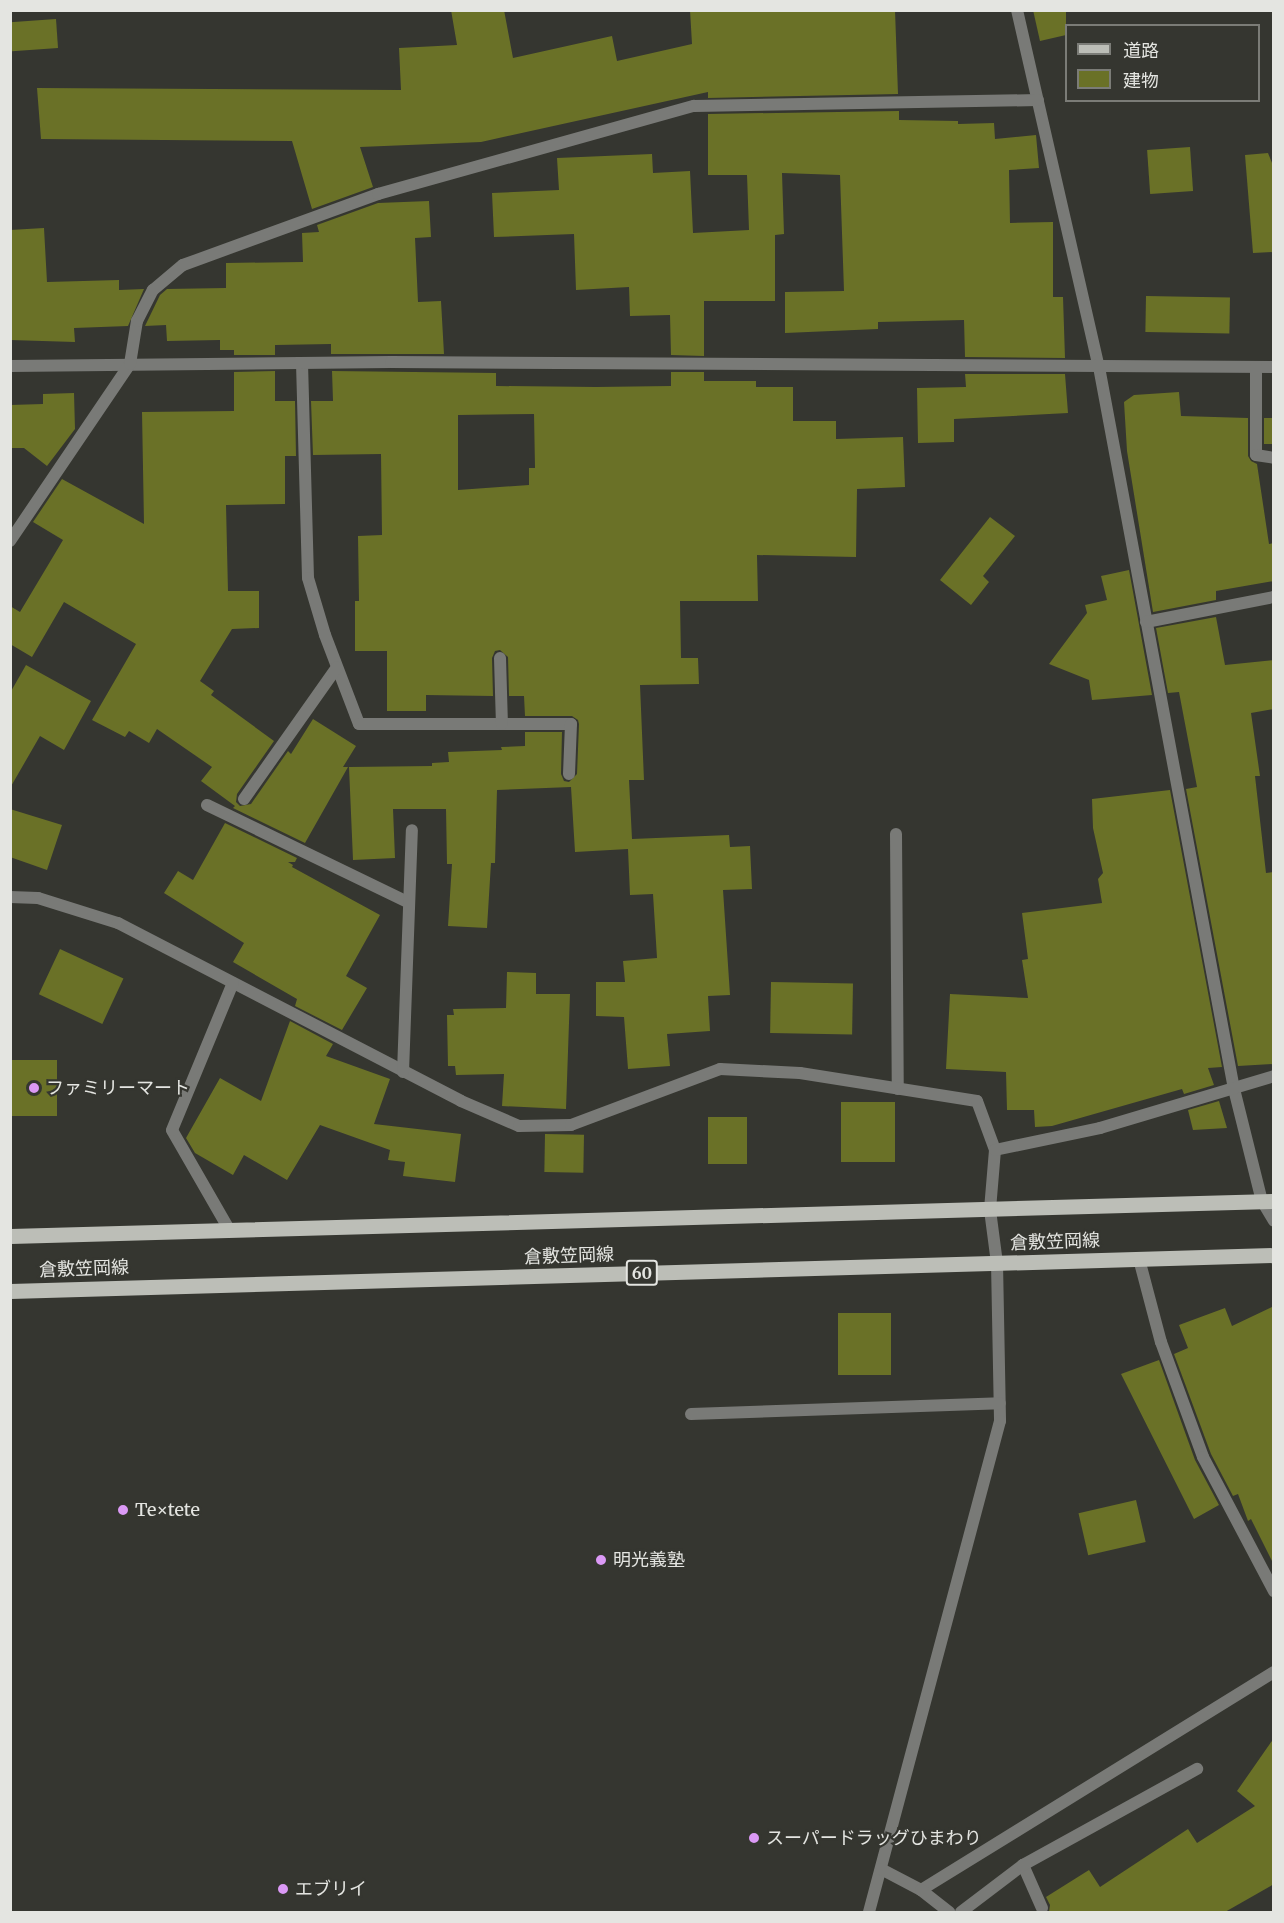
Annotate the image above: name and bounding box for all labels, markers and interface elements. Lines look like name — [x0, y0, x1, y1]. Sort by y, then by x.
legend — [1065, 24, 1260, 102]
text: 道路 — [1123, 39, 1159, 62]
text: 建物 — [1123, 69, 1159, 92]
place label: ファミリーマート — [46, 1077, 190, 1099]
marker: ファミリーマート — [27, 1081, 41, 1095]
street label: 倉敷笠岡線 — [1010, 1230, 1100, 1254]
street label: 倉敷笠岡線 — [524, 1244, 614, 1268]
street label: 倉敷笠岡線 — [39, 1257, 129, 1281]
road number: 60 — [626, 1260, 658, 1286]
place label: Te×tete — [135, 1499, 200, 1521]
marker: Te×tete — [116, 1503, 130, 1517]
place label: 明光義塾 — [613, 1549, 685, 1571]
marker: 明光義塾 — [594, 1553, 608, 1567]
place label: スーパードラッグひまわり — [766, 1827, 982, 1849]
marker: スーパードラッグひまわり — [747, 1831, 761, 1845]
place label: エブリイ — [295, 1878, 367, 1900]
marker: エブリイ — [276, 1882, 290, 1896]

